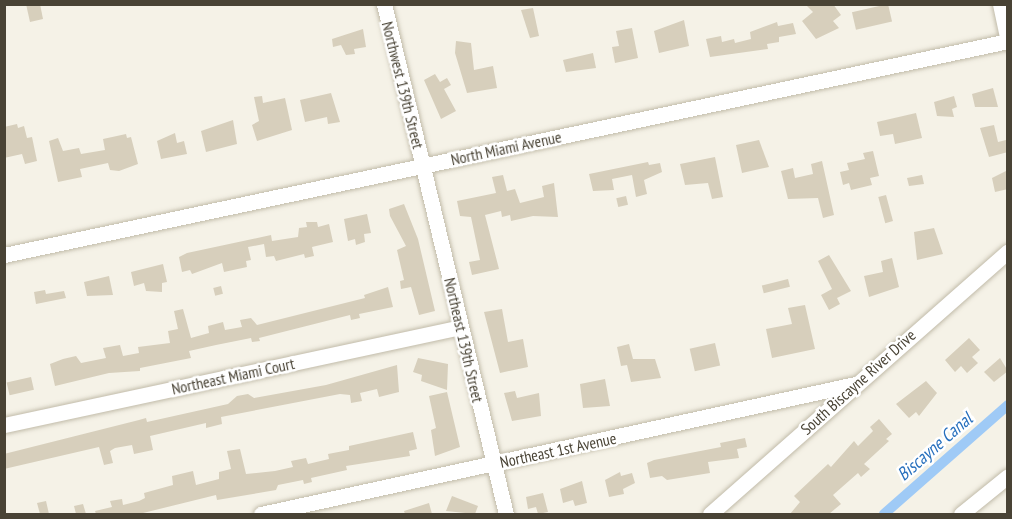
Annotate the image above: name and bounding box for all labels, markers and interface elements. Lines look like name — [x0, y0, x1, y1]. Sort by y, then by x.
street label: Northwest 139th Street — [378, 19, 428, 151]
street label: North Miami Avenue — [449, 127, 563, 169]
street label: Northeast 139th Street — [440, 276, 488, 404]
street label: South Biscayne River Drive — [797, 325, 919, 439]
street label: Northeast Miami Court — [170, 354, 296, 398]
water label: Biscayne Canal — [893, 409, 977, 485]
street label: Northeast 1st Avenue — [498, 428, 618, 472]

